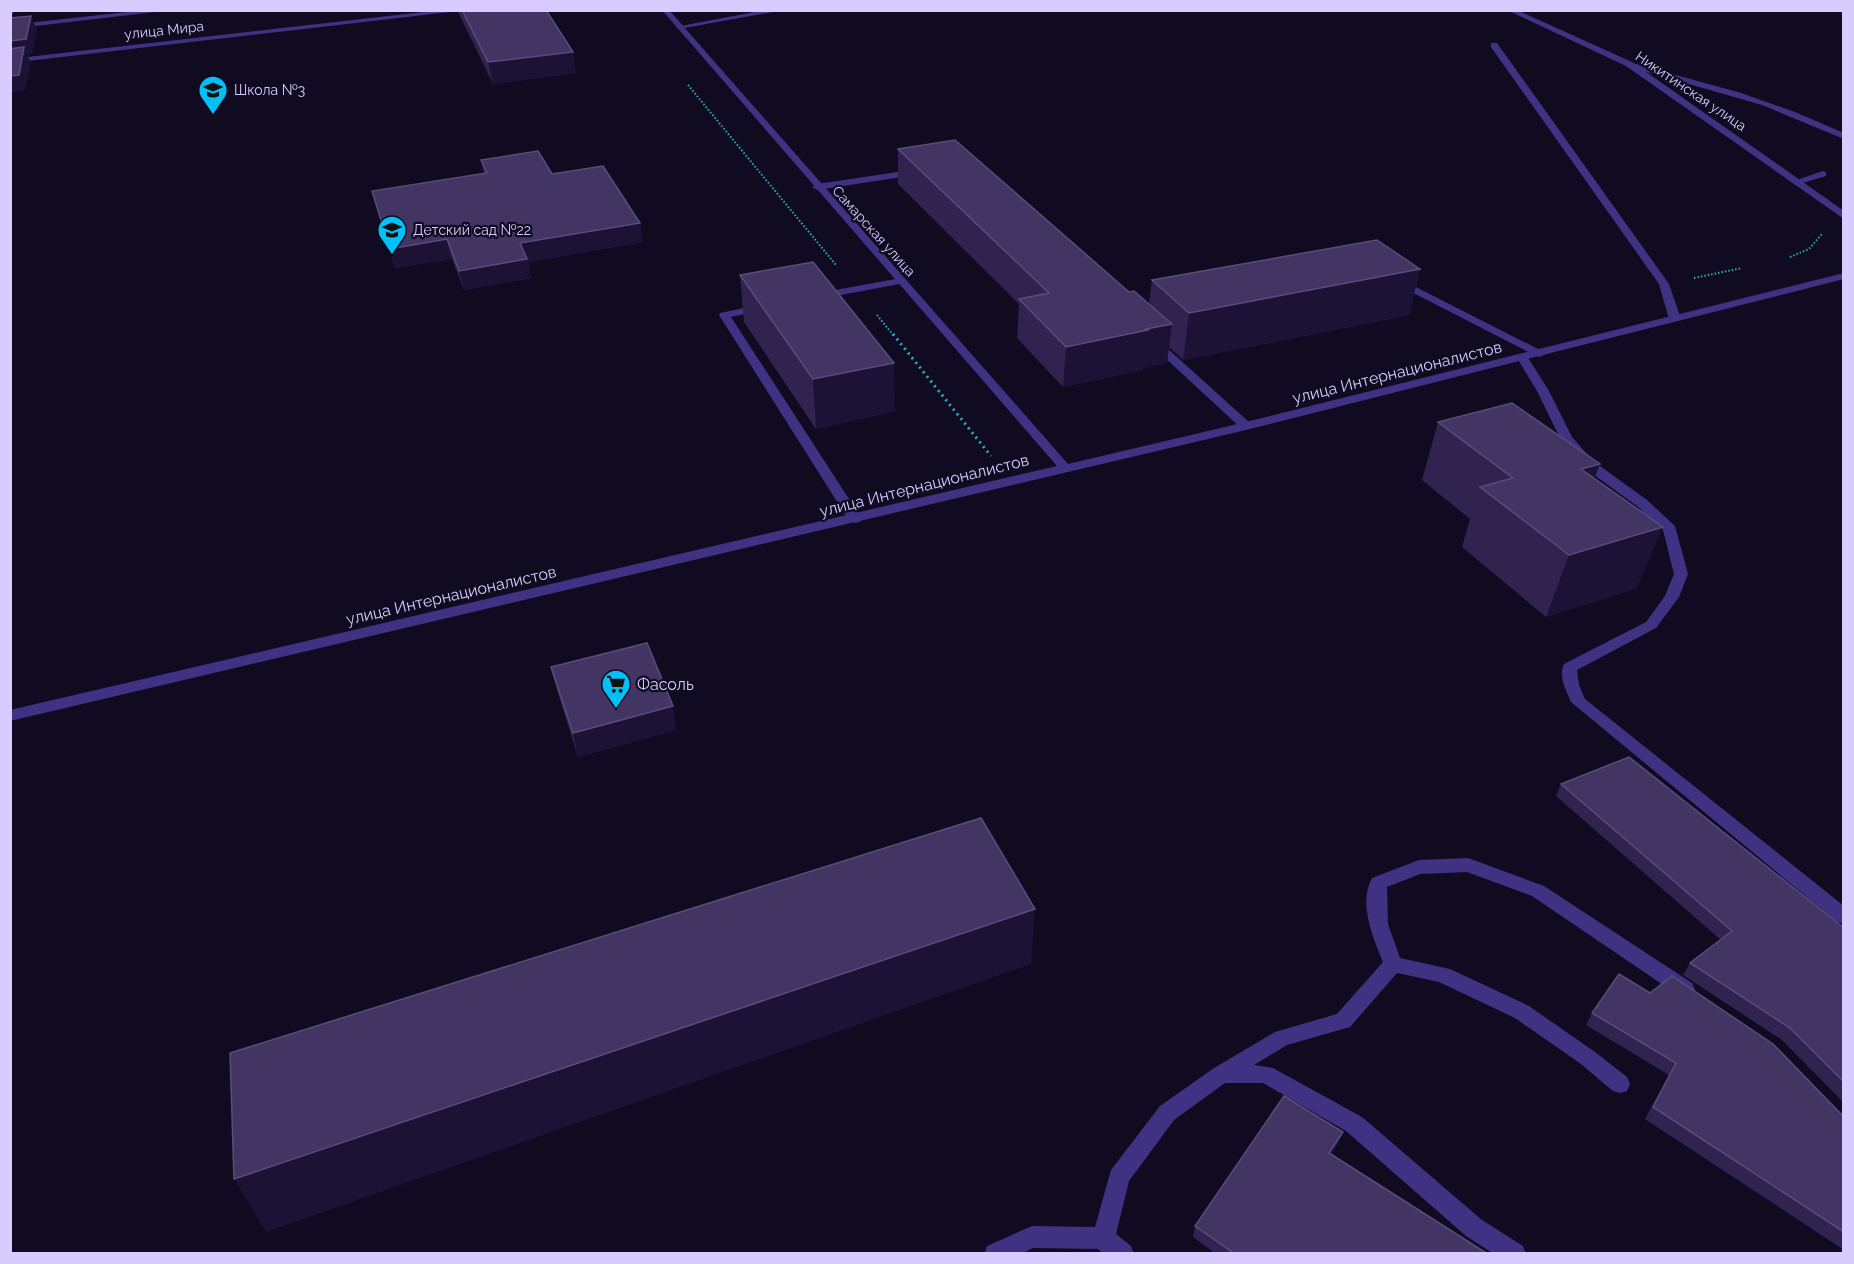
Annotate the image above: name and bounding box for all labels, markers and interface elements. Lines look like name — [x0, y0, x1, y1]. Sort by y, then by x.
street label: улица Мира — [123, 18, 205, 42]
street label: Никитинская улица — [1633, 48, 1749, 134]
school or university icon: Школа №3 — [197, 74, 229, 116]
place label: Школа №3 — [234, 82, 305, 98]
street label: Самарская улица — [829, 183, 919, 279]
school or university icon: Детский сад №22 — [376, 214, 408, 256]
place label: Детский сад №22 — [413, 222, 531, 238]
street label: улица Интернационалистов — [1290, 337, 1504, 408]
street label: улица Интернационалистов — [817, 450, 1031, 521]
street label: улица Интернационалистов — [344, 562, 558, 629]
supermarket icon: Фасоль — [600, 668, 632, 710]
place label: Фасоль — [637, 675, 694, 694]

